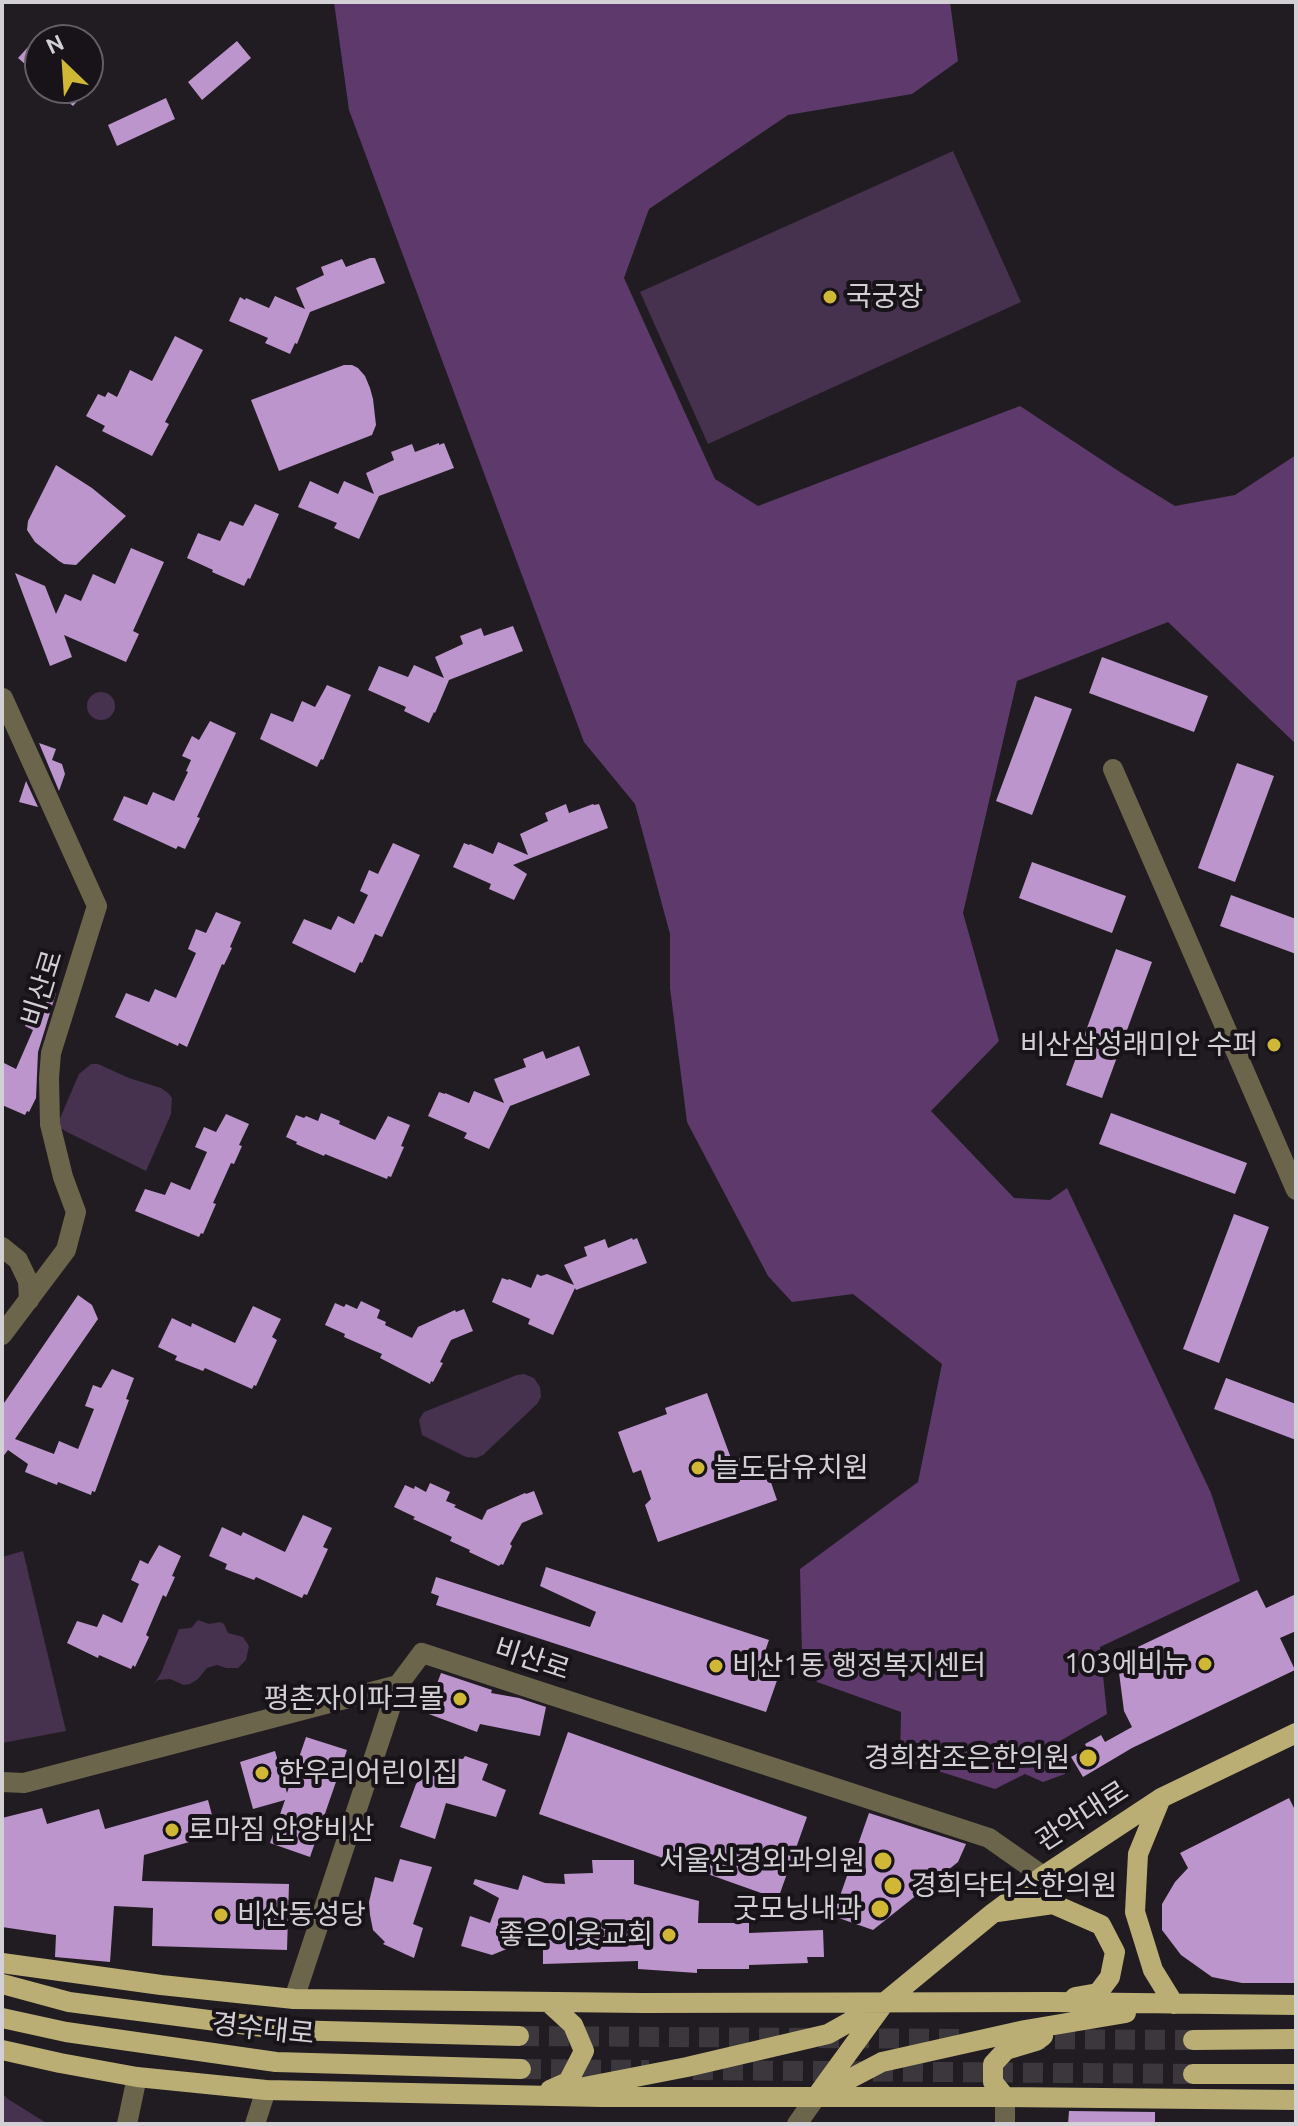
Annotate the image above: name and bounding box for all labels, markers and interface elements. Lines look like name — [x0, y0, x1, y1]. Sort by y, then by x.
north arrow — [24, 24, 104, 104]
text: N — [42, 29, 67, 58]
place label: 국궁장 — [846, 280, 923, 314]
marker: 국궁장 — [821, 288, 839, 306]
street label: 비산로 — [15, 946, 69, 1030]
place label: 비산삼성래미안 수퍼 — [1020, 1028, 1258, 1062]
marker: 비산삼성래미안 수퍼 — [1265, 1036, 1283, 1054]
place label: 늘도담유치원 — [714, 1451, 869, 1485]
marker: 늘도담유치원 — [689, 1459, 707, 1477]
street label: 비산로 — [490, 1631, 574, 1687]
place label: 103에비뉴 — [1064, 1647, 1189, 1681]
place label: 비산1동 행정복지센터 — [732, 1649, 986, 1683]
marker: 103에비뉴 — [1196, 1655, 1214, 1673]
marker: 비산1동 행정복지센터 — [707, 1657, 725, 1675]
place label: 평촌자이파크몰 — [264, 1682, 444, 1716]
marker: 평촌자이파크몰 — [451, 1690, 469, 1708]
place label: 경희참조은한의원 — [864, 1741, 1070, 1775]
marker: 경희참조은한의원 — [1077, 1747, 1099, 1769]
place label: 한우리어린이집 — [278, 1756, 458, 1790]
marker: 한우리어린이집 — [253, 1764, 271, 1782]
street label: 관악대로 — [1030, 1774, 1134, 1858]
place label: 로마짐 안양비산 — [188, 1813, 375, 1847]
marker: 로마짐 안양비산 — [163, 1821, 181, 1839]
place label: 서울신경외과의원 — [659, 1844, 865, 1878]
marker: 서울신경외과의원 — [872, 1850, 894, 1872]
place label: 경희닥터스한의원 — [911, 1869, 1117, 1903]
marker: 경희닥터스한의원 — [882, 1875, 904, 1897]
place label: 굿모닝내과 — [733, 1892, 862, 1926]
place label: 비산동성당 — [237, 1898, 366, 1932]
marker: 굿모닝내과 — [869, 1898, 891, 1920]
marker: 비산동성당 — [212, 1906, 230, 1924]
place label: 좋은이웃교회 — [498, 1918, 653, 1952]
marker: 좋은이웃교회 — [660, 1926, 678, 1944]
street label: 경수대로 — [210, 2007, 316, 2051]

